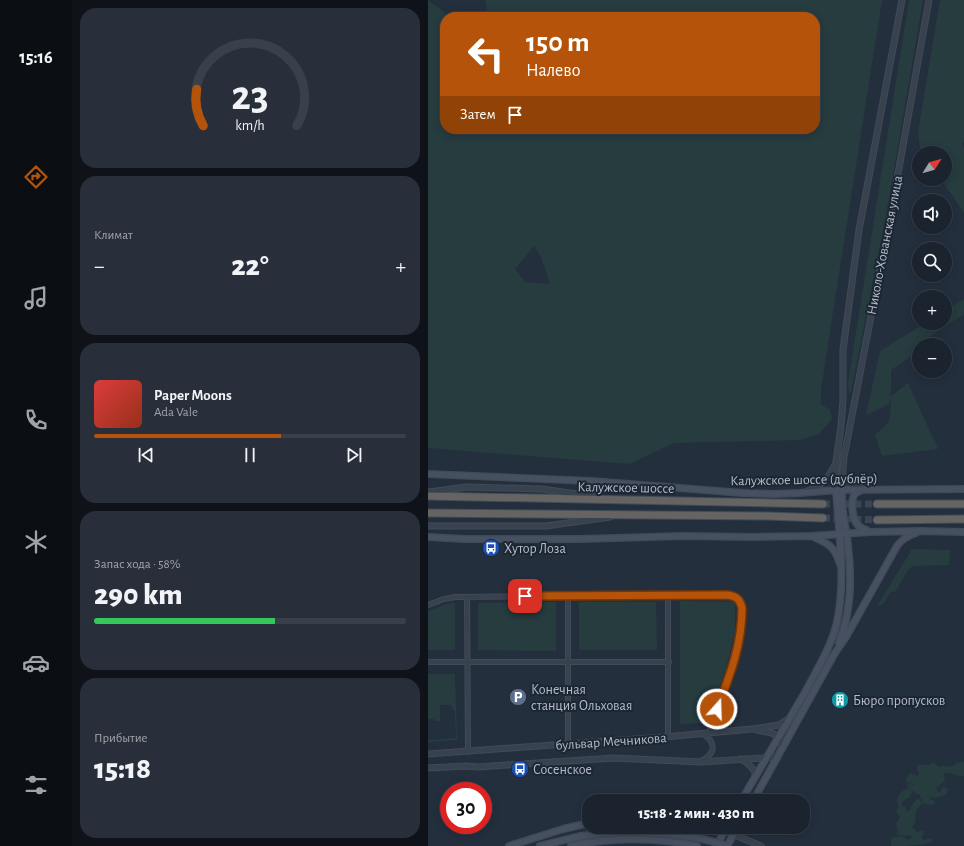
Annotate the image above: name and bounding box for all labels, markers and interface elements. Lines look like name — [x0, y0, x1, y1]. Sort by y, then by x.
icon: left — [460, 28, 512, 80]
text: 150 m — [526, 29, 590, 57]
text: 15:16 — [19, 49, 53, 67]
text: Налево — [526, 62, 580, 80]
text: 23 — [231, 76, 269, 117]
icon: arrive — [504, 104, 526, 126]
text: Затем — [460, 107, 496, 122]
text: km/h — [235, 118, 265, 132]
north arrow — [912, 146, 952, 186]
map controls — [912, 146, 952, 378]
icon: directions — [22, 163, 50, 191]
street label: Николо-Хованская улица — [865, 174, 905, 316]
button: sound — [912, 194, 952, 234]
text: Климат — [94, 229, 133, 242]
button: search — [912, 242, 952, 282]
text: 22° — [231, 251, 269, 281]
text: − — [94, 255, 105, 277]
text: + — [395, 255, 406, 277]
icon: music — [22, 284, 50, 312]
button: + — [912, 290, 952, 330]
button: − — [912, 338, 952, 378]
text: Paper Moons — [154, 388, 232, 403]
icon: phone — [22, 406, 50, 434]
text: Ada Vale — [154, 406, 198, 419]
icon: previous — [135, 444, 157, 466]
icon: pause — [239, 444, 261, 466]
icon: next — [343, 444, 365, 466]
street label: Калужское шоссе (дублёр) — [730, 472, 878, 488]
street label: Калужское шоссе — [577, 480, 675, 496]
icon: climate — [22, 528, 50, 556]
bus stop icon: Хутор Лоза — [481, 538, 501, 558]
place label: Хутор Лоза — [504, 542, 566, 556]
text: Запас хода · 58% — [94, 558, 180, 571]
pin — [508, 579, 542, 613]
text: 290 km — [94, 580, 183, 610]
icon: arrive — [514, 585, 536, 607]
icon: car — [22, 649, 50, 677]
place label: Конечная станция Ольховая — [531, 683, 632, 713]
parking icon: Конечная станция Ольховая — [508, 687, 528, 707]
position arrow — [696, 688, 738, 730]
building icon: Бюро пропусков — [830, 690, 850, 710]
place label: Бюро пропусков — [853, 694, 945, 708]
street label: бульвар Мечникова — [555, 731, 668, 753]
text: Прибытие — [94, 732, 148, 745]
text: 15:18 — [94, 754, 151, 784]
bus stop icon: Сосенское — [510, 759, 530, 779]
place label: Сосенское — [533, 763, 592, 777]
icon: filters — [22, 771, 50, 799]
speed limit sign: 30 — [440, 782, 492, 834]
text: 15:18 · 2 мин · 430 m — [638, 806, 754, 821]

